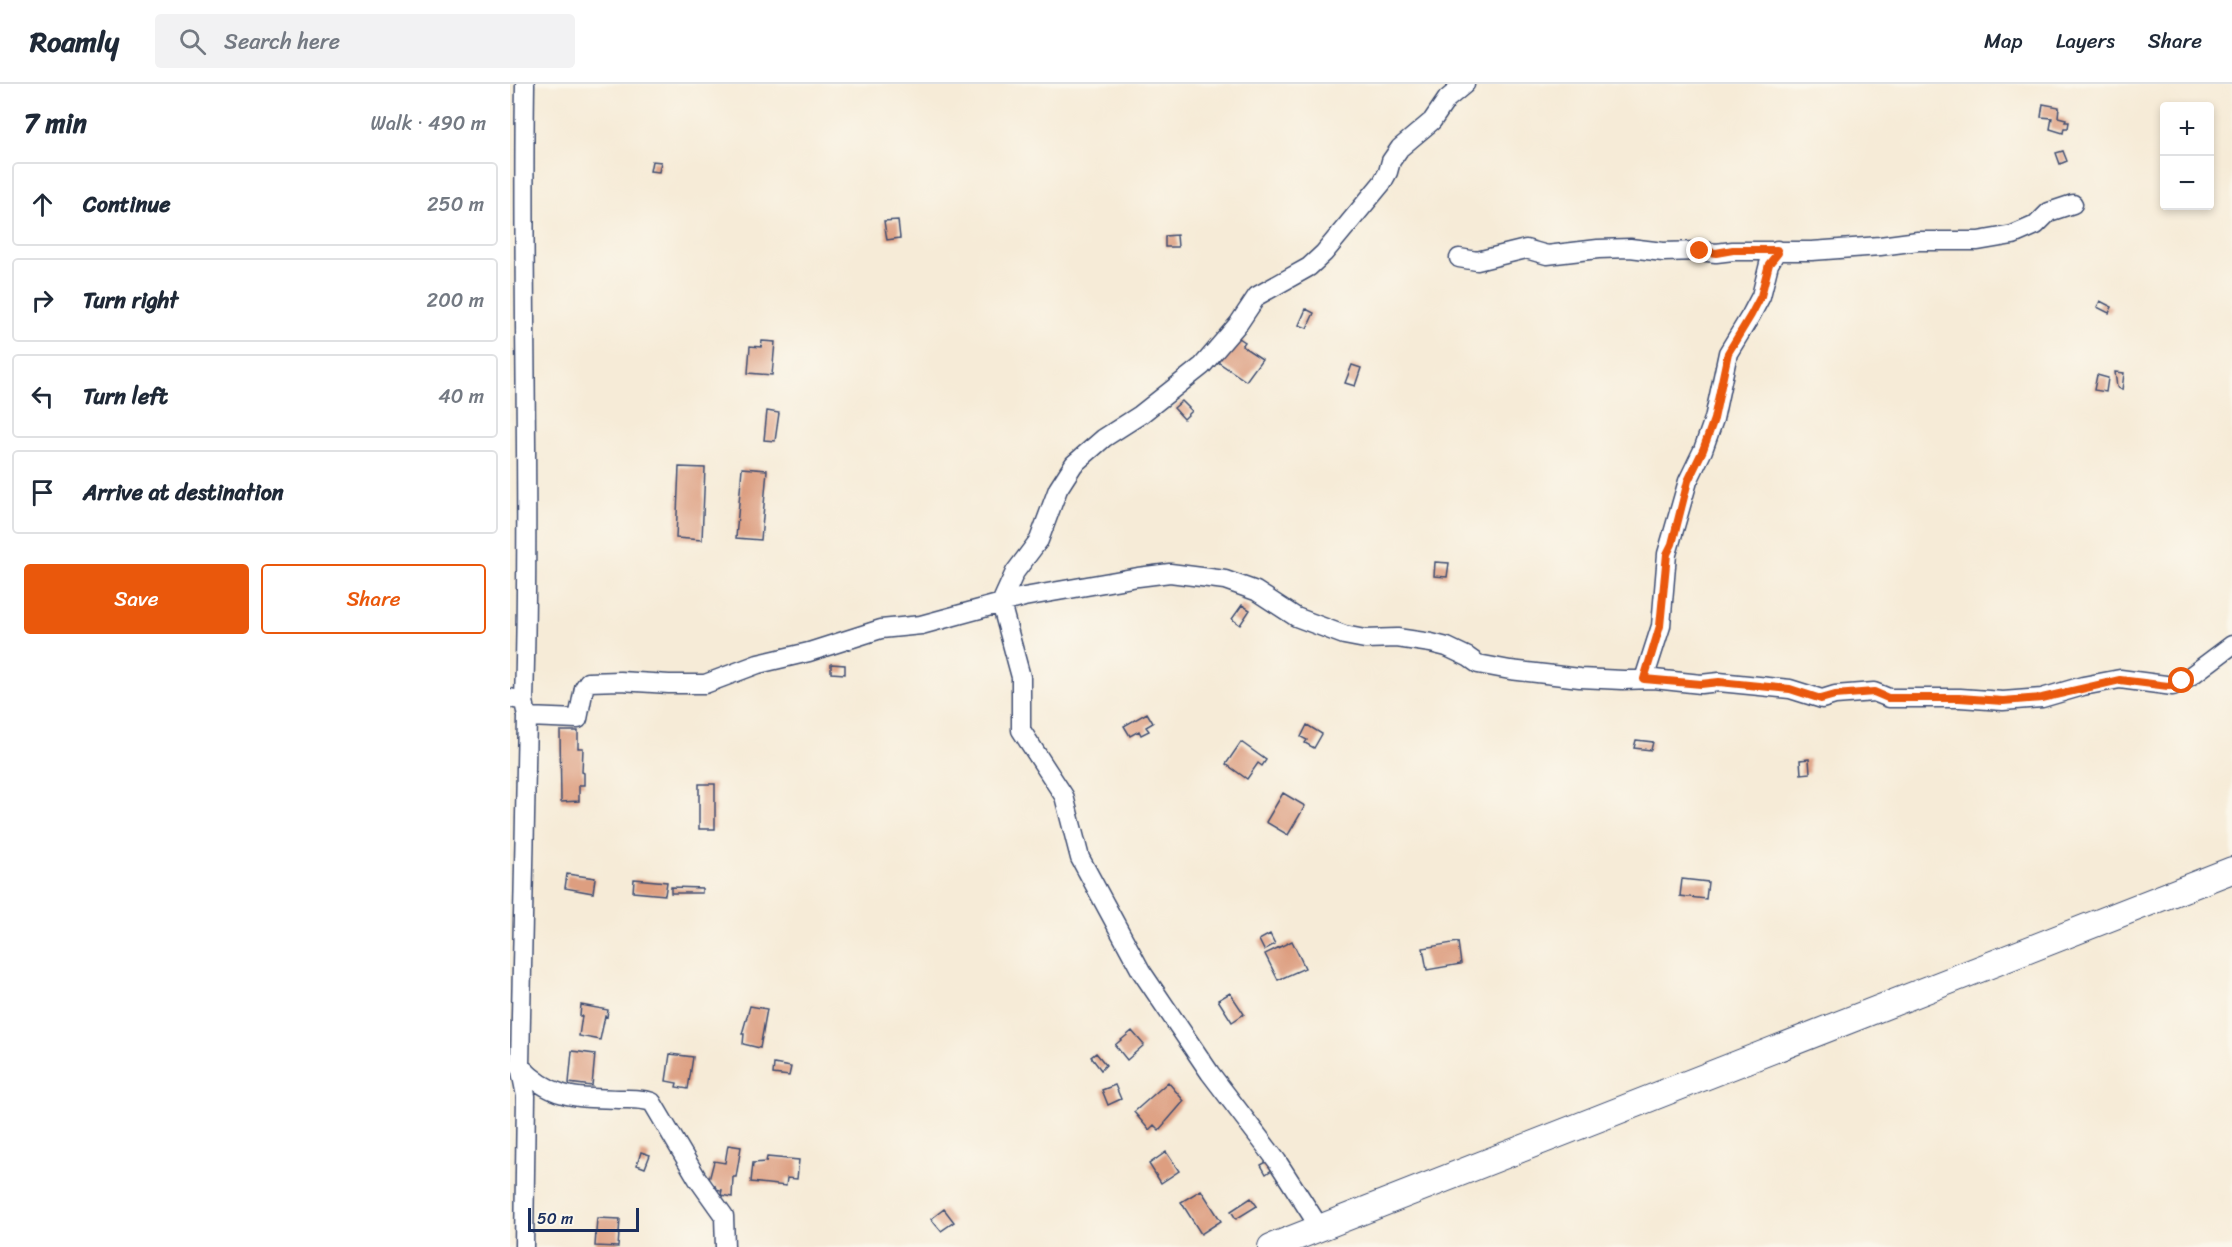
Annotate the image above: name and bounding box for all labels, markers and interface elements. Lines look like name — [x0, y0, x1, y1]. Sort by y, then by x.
search box — [155, 14, 575, 68]
text: Roamly — [30, 17, 119, 66]
text: Search here — [224, 22, 340, 61]
text: Map — [1984, 22, 2023, 60]
text: Layers — [2056, 22, 2115, 60]
text: Share — [2148, 22, 2202, 60]
icon: search — [176, 25, 209, 58]
text: 7 min — [24, 100, 87, 146]
map controls — [2160, 102, 2214, 210]
button: + — [2160, 102, 2214, 156]
text: Walk · 490 m — [370, 106, 486, 141]
button: − — [2160, 156, 2214, 210]
text: Continue — [83, 185, 171, 224]
text: 250 m — [427, 187, 484, 222]
icon: ahead — [26, 188, 59, 221]
route end — [1686, 237, 1712, 263]
text: Turn right — [83, 281, 178, 320]
text: 200 m — [427, 283, 484, 318]
icon: right — [26, 284, 59, 317]
text: Turn left — [83, 377, 168, 416]
text: 40 m — [438, 379, 484, 414]
icon: left — [26, 380, 59, 413]
text: Arrive at destination — [83, 473, 284, 512]
icon: arrive — [26, 476, 59, 509]
button: Save — [24, 564, 249, 634]
button: Share — [261, 564, 486, 634]
route start — [2168, 667, 2194, 693]
text: 50 m — [537, 1204, 573, 1233]
scale bar — [528, 1205, 639, 1232]

